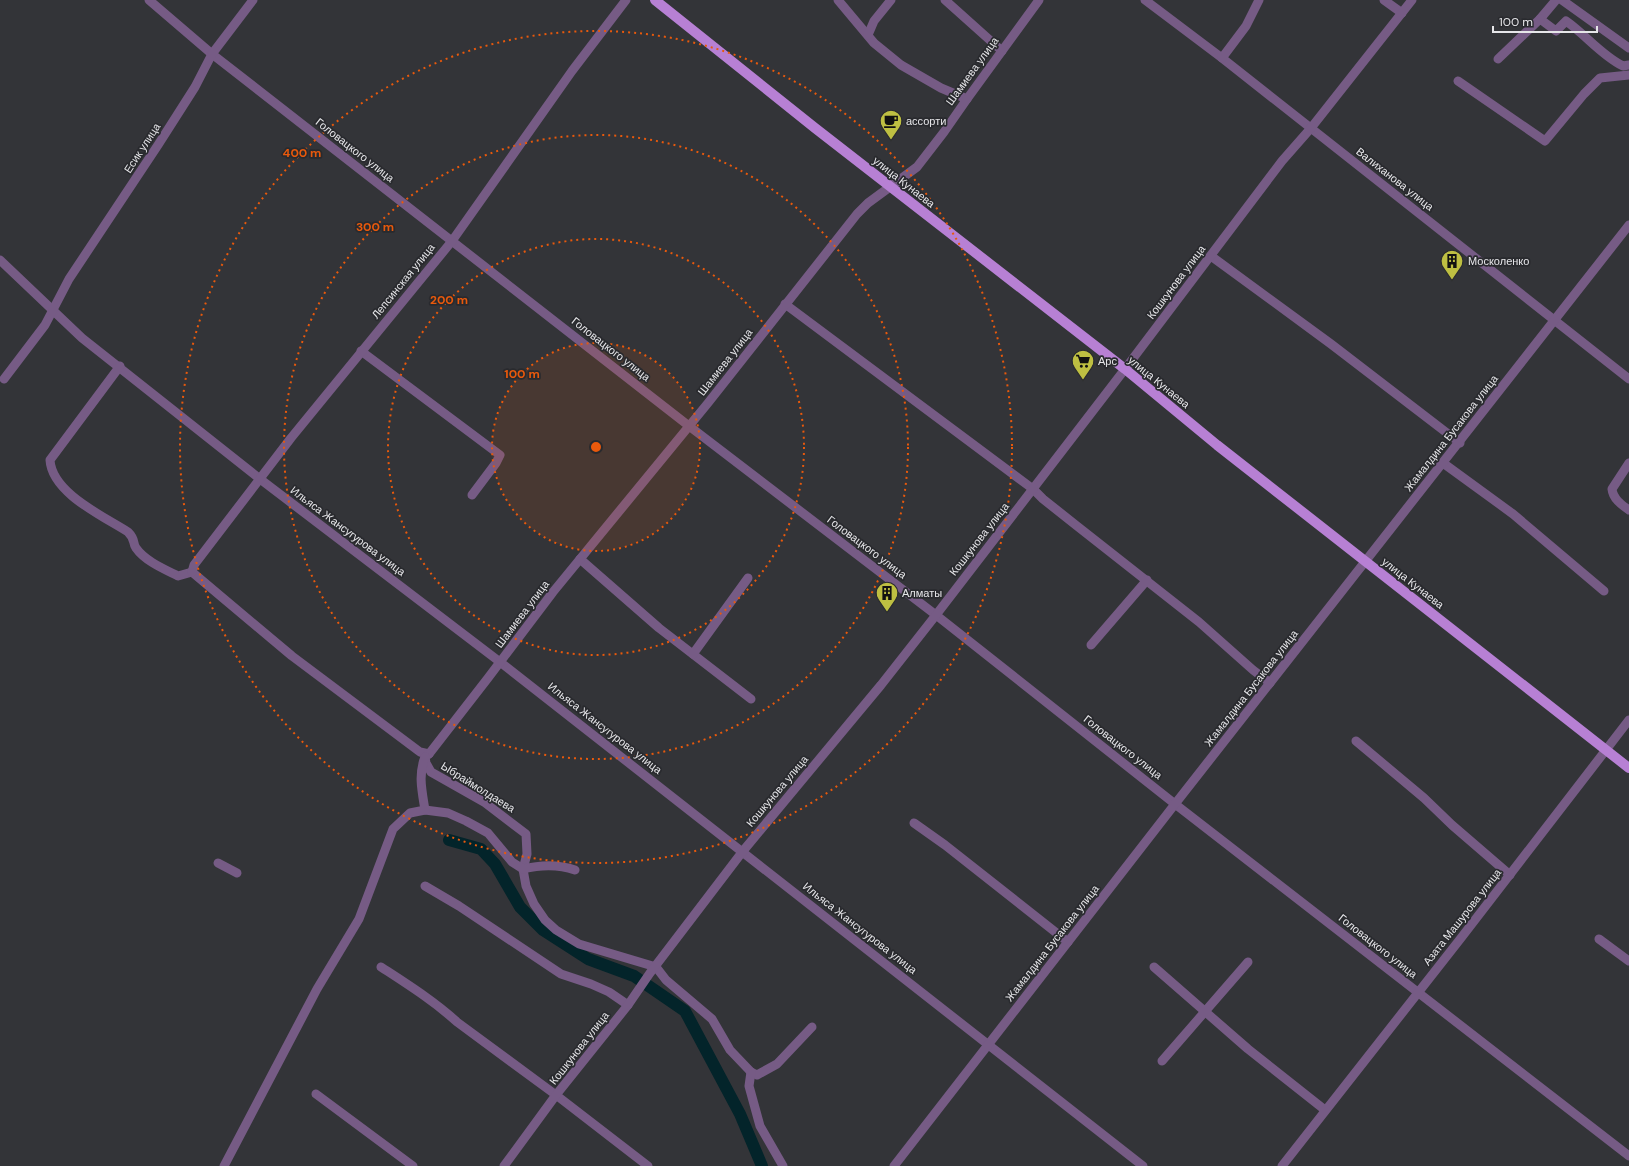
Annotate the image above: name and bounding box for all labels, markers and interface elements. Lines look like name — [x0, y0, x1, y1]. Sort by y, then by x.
scale bar — [1493, 8, 1597, 34]
text: 100 m — [1499, 14, 1533, 30]
street label: Шамиева улица — [943, 33, 1002, 108]
cafe icon: ассорти — [878, 108, 904, 141]
place label: ассорти — [906, 114, 946, 128]
street label: Головацкого улица — [313, 115, 398, 186]
street label: Есик улица — [121, 120, 164, 176]
street label: Валиханова улица — [1353, 144, 1437, 214]
text: 400 m — [283, 145, 321, 161]
street label: улица Кунаева — [870, 153, 939, 211]
text: 300 m — [356, 219, 394, 235]
street label: Лепсинская улица — [368, 240, 438, 321]
street label: Кошкунова улица — [1144, 242, 1209, 322]
building icon: Москоленко — [1439, 248, 1465, 281]
place label: Москоленко — [1468, 254, 1529, 268]
text: 200 m — [430, 292, 468, 308]
street label: Головацкого улица — [569, 314, 654, 385]
street label: Шамиева улица — [695, 325, 756, 398]
supermarket icon: Арс — [1070, 348, 1096, 381]
street label: улица Кунаева — [1125, 353, 1193, 412]
place label: Арс — [1098, 354, 1117, 368]
text: 100 m — [504, 366, 540, 382]
street label: Жамалдина Бусакова улица — [1401, 371, 1501, 494]
centre of rings — [589, 440, 603, 454]
street label: Ильяса Жансугурова улица — [288, 483, 409, 579]
street label: Кошкунова улица — [946, 499, 1012, 578]
street label: Головацкого улица — [824, 513, 910, 582]
street label: улица Кунаева — [1379, 554, 1448, 612]
street label: Шамиева улица — [492, 577, 553, 651]
building icon: Алматы — [874, 580, 900, 613]
place label: Алматы — [902, 586, 942, 600]
street label: Жамалдина Бусакова улица — [1201, 626, 1301, 749]
street label: Ильяса Жансугурова улица — [545, 679, 665, 777]
street label: Головацкого улица — [1081, 712, 1166, 783]
street label: Кошкунова улица — [743, 752, 812, 830]
street label: Ыбраймолдаева — [438, 759, 518, 816]
street label: Азата Машурова улица — [1420, 865, 1505, 968]
street label: Ильяса Жансугурова улица — [800, 879, 920, 977]
street label: Жамалдина Бусакова улица — [1002, 881, 1102, 1004]
street label: Головацкого улица — [1336, 911, 1421, 982]
street label: Кошкунова улица — [546, 1008, 612, 1087]

